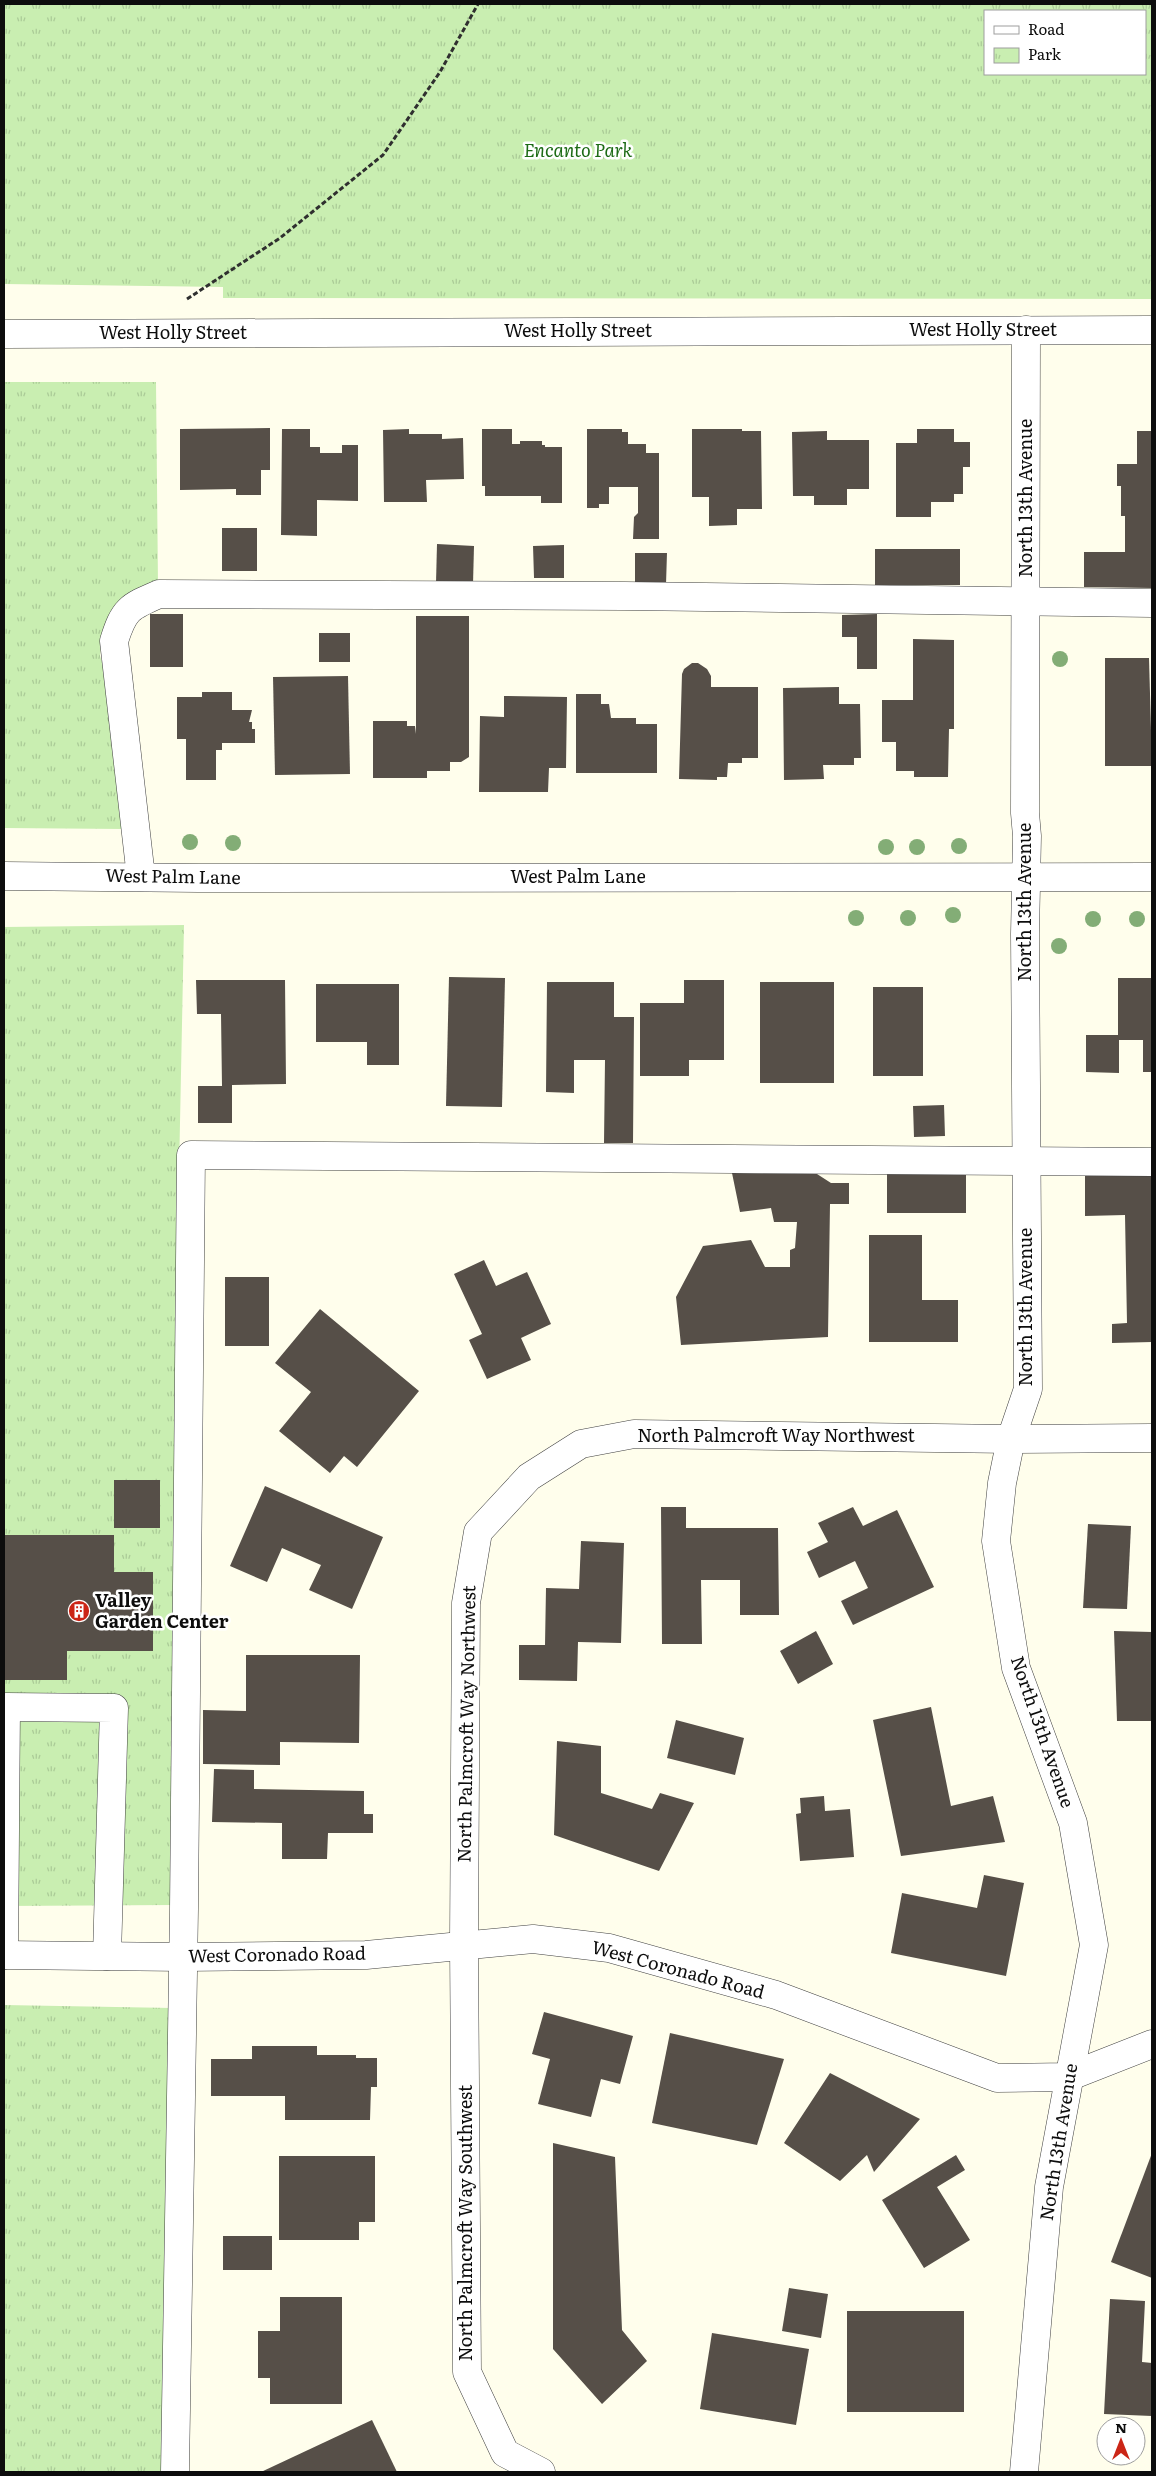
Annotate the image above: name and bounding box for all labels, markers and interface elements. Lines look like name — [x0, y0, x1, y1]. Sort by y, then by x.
legend — [984, 10, 1146, 75]
text: Road — [1028, 17, 1064, 40]
text: Park — [1028, 42, 1062, 65]
park label: Encanto Park — [524, 136, 632, 163]
street label: West Holly Street — [909, 315, 1058, 342]
street label: West Holly Street — [504, 316, 653, 343]
street label: West Holly Street — [99, 318, 248, 345]
street label: North 13th Avenue — [1011, 419, 1038, 577]
street label: North 13th Avenue — [1010, 823, 1037, 981]
street label: West Palm Lane — [105, 861, 241, 890]
street label: West Palm Lane — [510, 862, 646, 889]
street label: North 13th Avenue — [1011, 1228, 1038, 1386]
street label: North Palmcroft Way Northwest — [637, 1421, 915, 1448]
street label: North Palmcroft Way Northwest — [450, 1584, 481, 1863]
place label: Valley Garden Center — [95, 1586, 229, 1634]
building icon: Valley Garden Center — [67, 1599, 91, 1623]
street label: North 13th Avenue — [1005, 1652, 1082, 1811]
street label: West Coronado Road — [589, 1933, 768, 2005]
street label: West Coronado Road — [188, 1938, 366, 1969]
street label: North 13th Avenue — [1032, 2061, 1083, 2222]
street label: North Palmcroft Way Southwest — [451, 2084, 478, 2361]
north arrow — [1096, 2416, 1146, 2466]
text: N — [1115, 2417, 1127, 2437]

